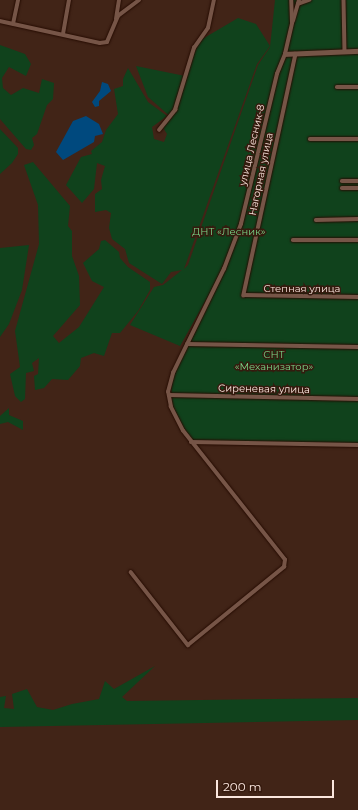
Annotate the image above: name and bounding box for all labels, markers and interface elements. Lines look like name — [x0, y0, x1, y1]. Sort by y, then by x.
street label: улица Лесник-8 — [237, 103, 267, 187]
street label: Нагорная улица — [246, 132, 276, 216]
park label: ДНТ «Лесник» — [192, 226, 266, 238]
street label: Степная улица — [264, 283, 340, 295]
park label: СНТ «Механизатор» — [235, 348, 313, 372]
street label: Сиреневая улица — [218, 382, 310, 396]
scale bar — [218, 772, 336, 798]
text: 200 m — [223, 779, 262, 794]

